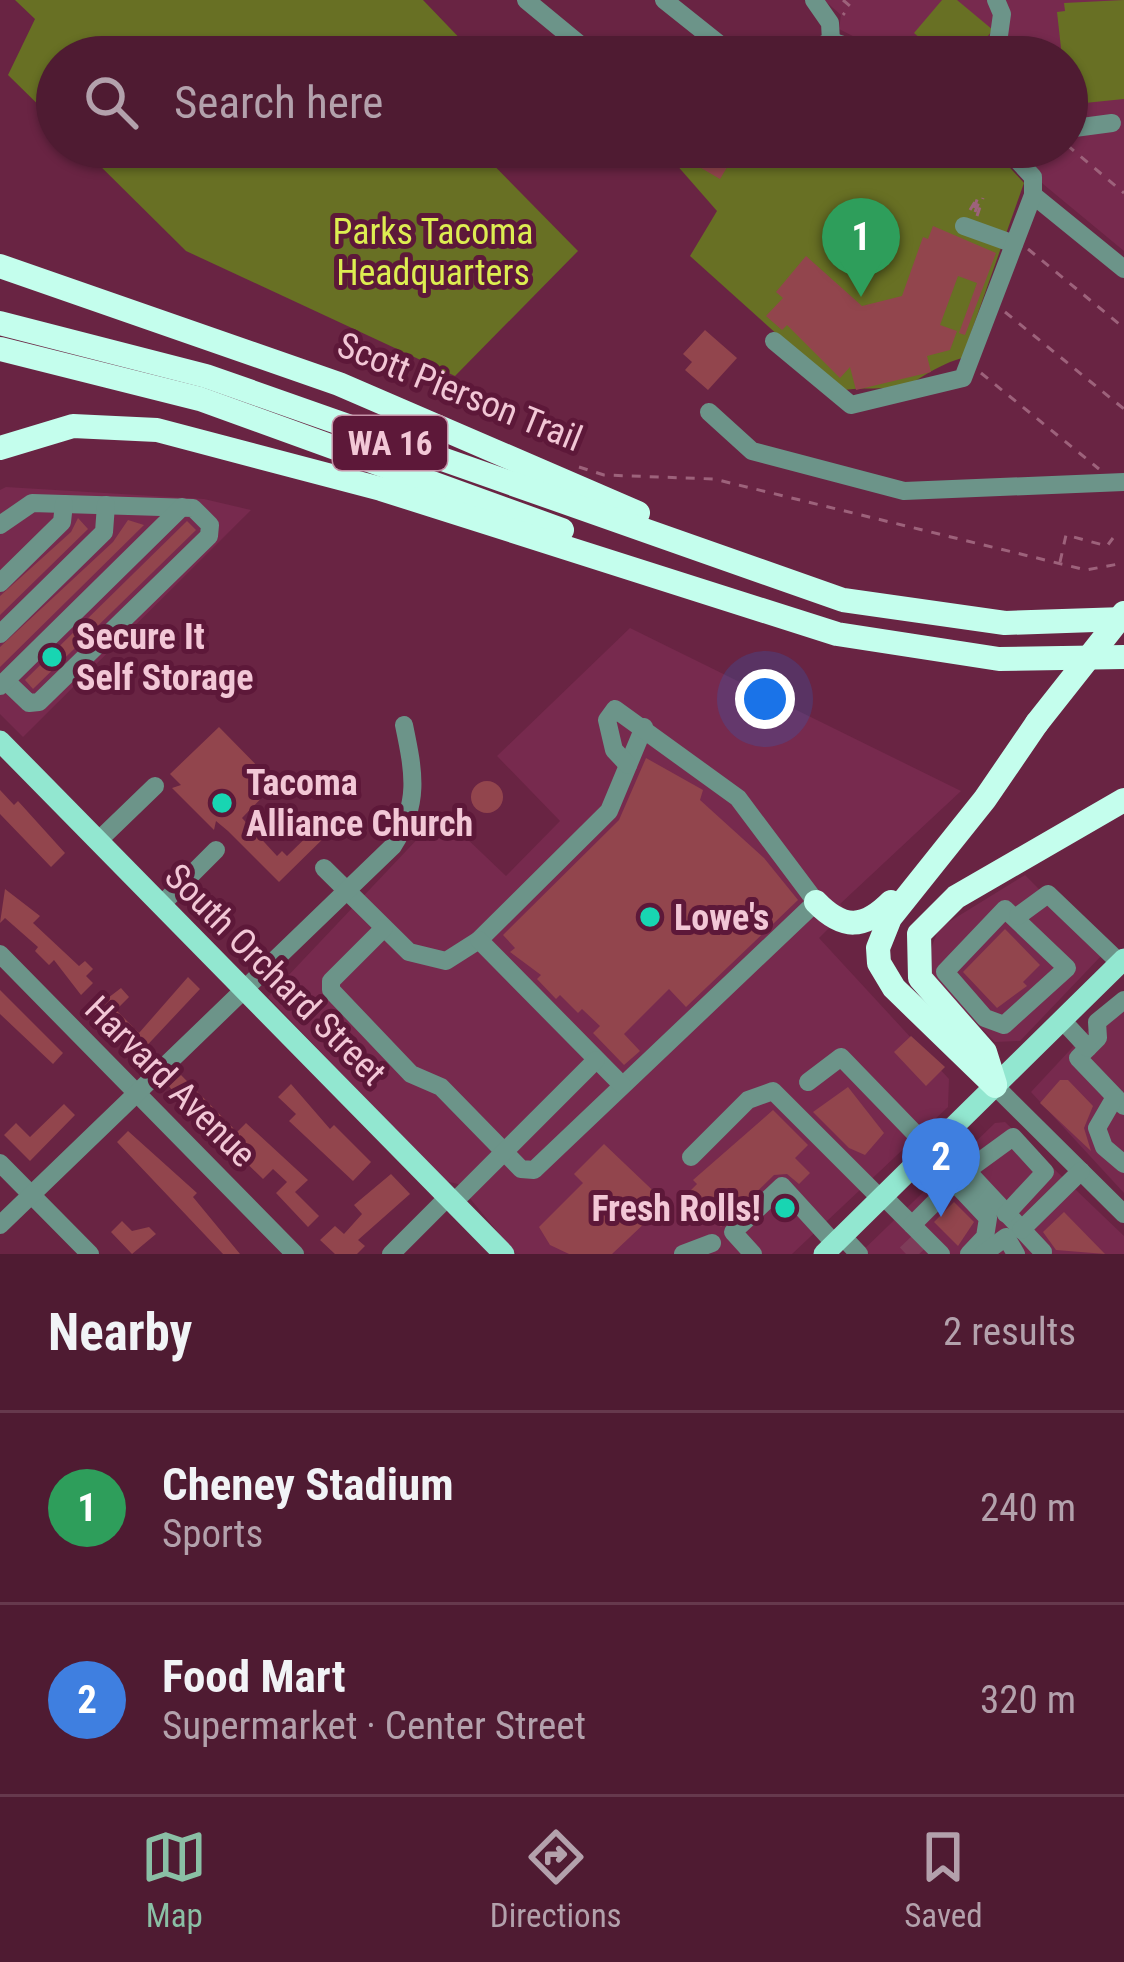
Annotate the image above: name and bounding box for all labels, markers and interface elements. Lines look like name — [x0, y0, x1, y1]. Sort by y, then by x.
search box — [36, 36, 1088, 168]
icon: search — [78, 69, 144, 135]
text: Search here — [174, 76, 383, 129]
pin: 1 — [822, 198, 900, 297]
park label: Parks Tacoma Headquarters — [332, 211, 534, 294]
street label: Scott Pierson Trail — [331, 324, 588, 460]
road number: WA 16 — [333, 416, 447, 470]
place label: Secure It Self Storage — [76, 616, 253, 699]
marker: Secure It Self Storage — [39, 644, 65, 670]
your location — [735, 669, 795, 729]
place label: Tacoma Alliance Church — [246, 762, 473, 845]
marker: Tacoma Alliance Church — [209, 790, 235, 816]
street label: South Orchard Street — [156, 856, 394, 1094]
place label: Lowe's — [674, 897, 769, 939]
marker: Lowe's — [637, 904, 663, 930]
street label: Harvard Avenue — [76, 988, 264, 1176]
pin: 2 — [902, 1118, 980, 1217]
place label: Fresh Rolls! — [591, 1188, 761, 1230]
marker: Fresh Rolls! — [772, 1195, 798, 1221]
text: Nearby — [48, 1303, 192, 1362]
text: 2 results — [943, 1309, 1076, 1355]
text: Cheney Stadium — [162, 1458, 454, 1511]
text: 1 — [77, 1485, 97, 1531]
text: 240 m — [980, 1485, 1076, 1531]
text: Sports — [162, 1511, 263, 1557]
text: Food Mart — [162, 1650, 346, 1703]
text: 2 — [77, 1677, 97, 1723]
text: 320 m — [980, 1677, 1076, 1723]
text: Supermarket · Center Street — [162, 1703, 586, 1749]
tab: Map — [141, 1824, 207, 1935]
tab: Directions — [490, 1824, 622, 1935]
tab: Saved — [904, 1824, 983, 1935]

